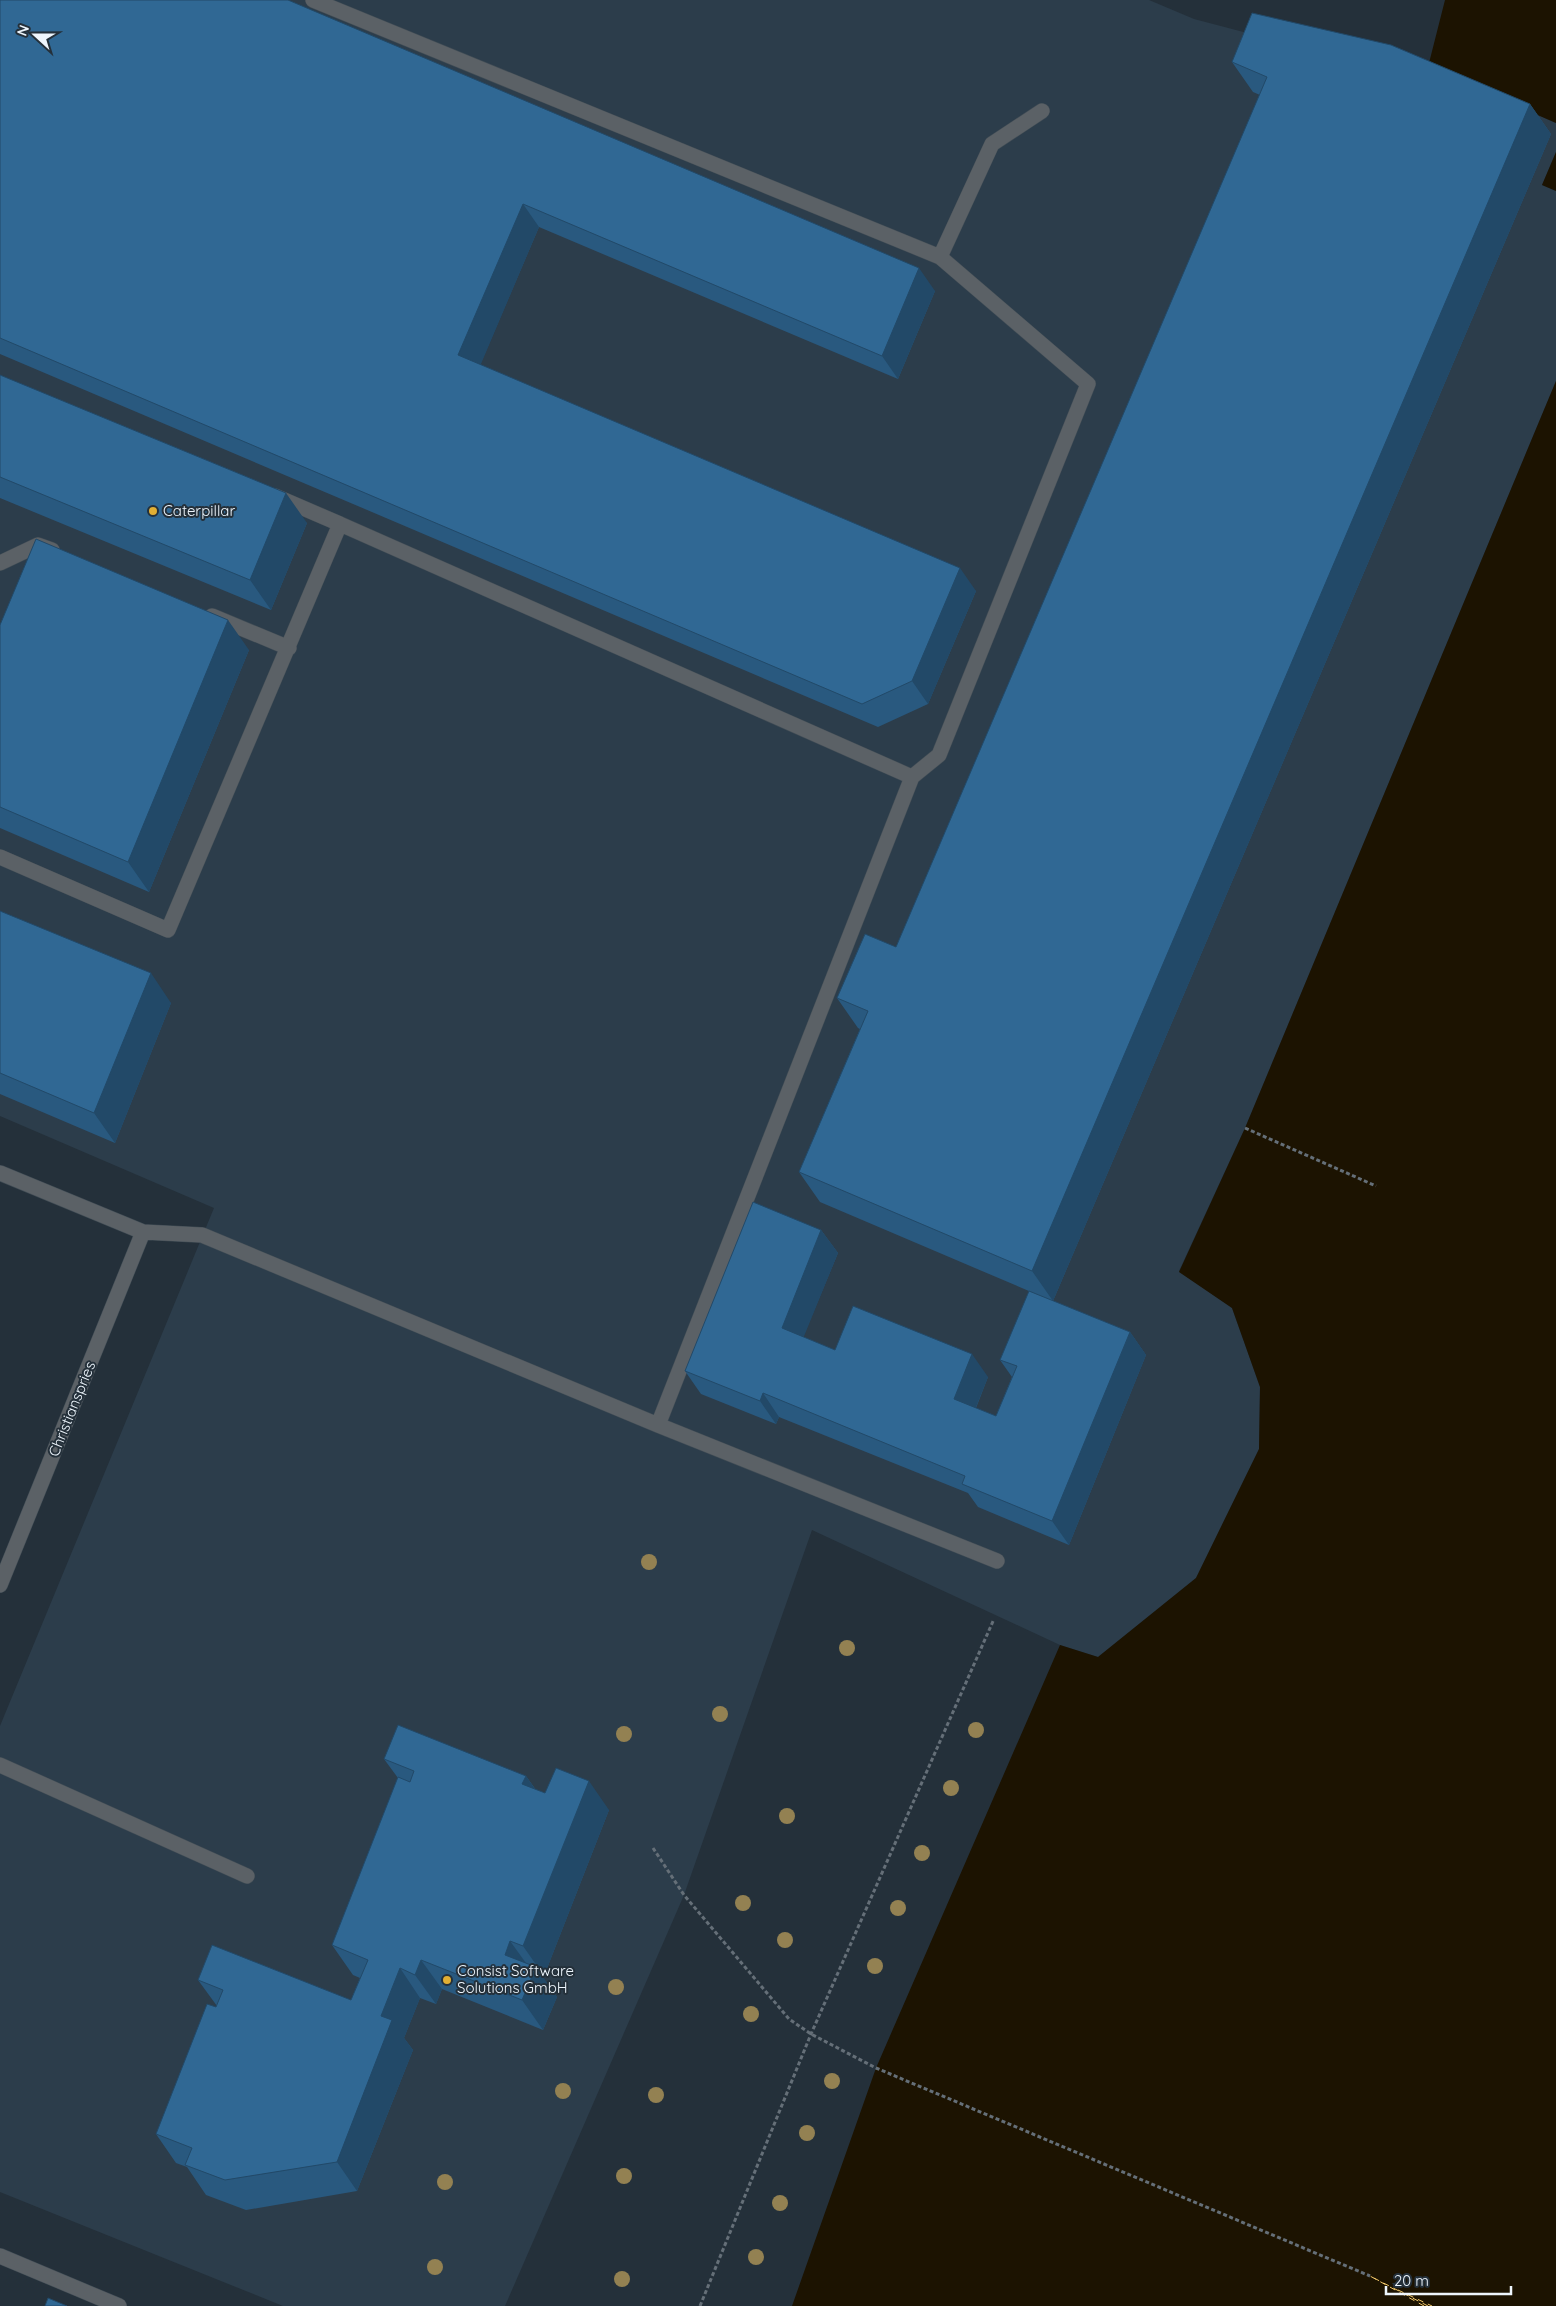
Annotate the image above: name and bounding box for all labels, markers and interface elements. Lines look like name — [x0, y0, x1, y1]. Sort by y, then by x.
north arrow — [10, 10, 60, 60]
text: N — [13, 22, 33, 38]
place label: Caterpillar — [163, 501, 235, 520]
marker: Caterpillar — [147, 505, 159, 517]
street label: Christianspries — [44, 1358, 99, 1459]
place label: Consist Software Solutions GmbH — [457, 1961, 574, 1997]
marker: Consist Software Solutions GmbH — [441, 1974, 453, 1986]
scale bar — [1386, 2264, 1511, 2296]
text: 20 m — [1394, 2271, 1429, 2290]

